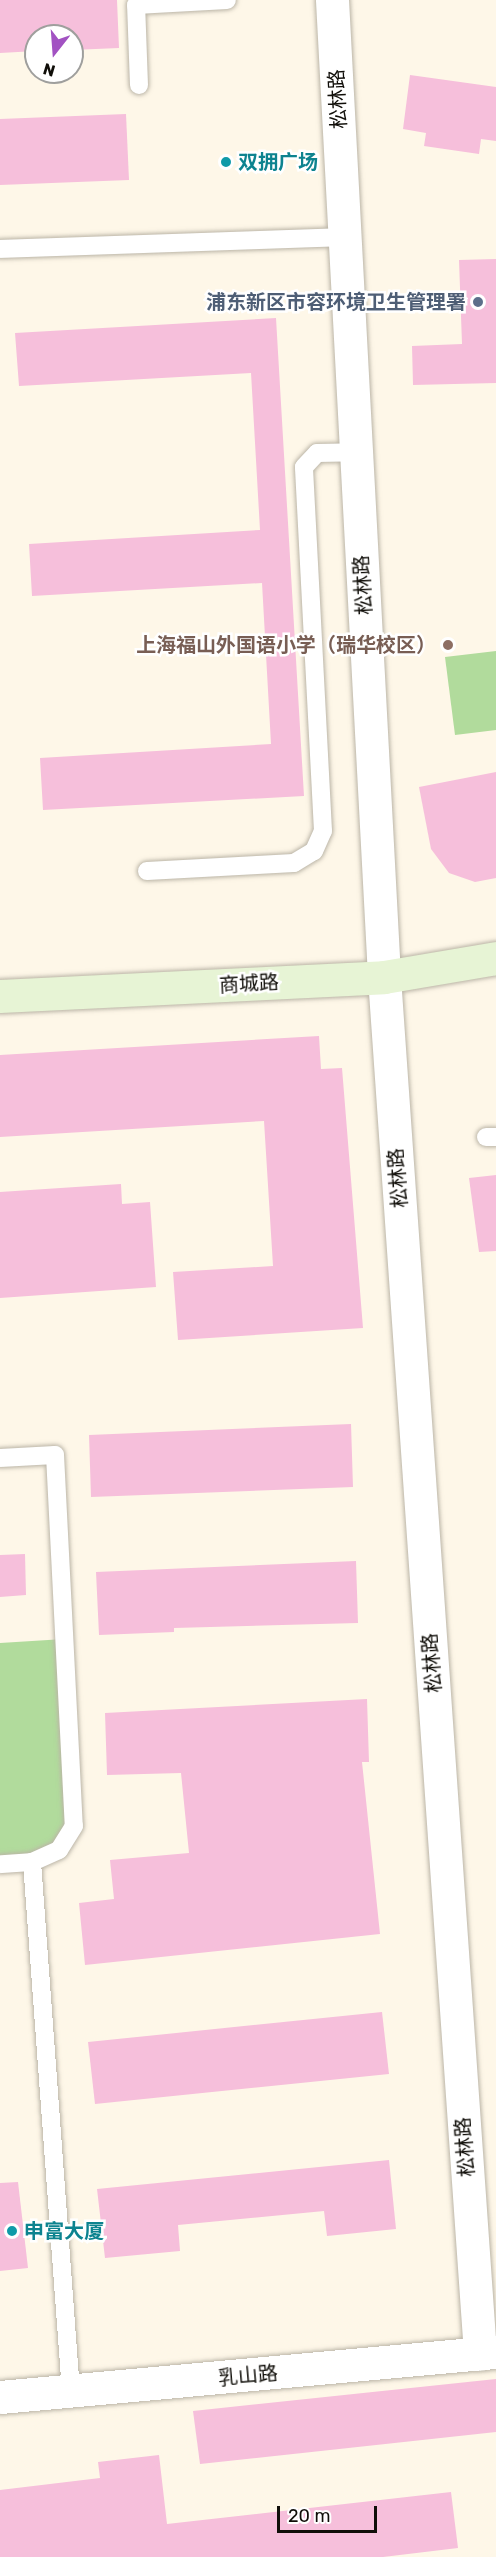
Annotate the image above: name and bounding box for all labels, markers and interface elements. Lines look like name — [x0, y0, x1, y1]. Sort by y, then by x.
north arrow — [24, 24, 84, 84]
text: N — [41, 59, 57, 81]
street label: 松林路 — [324, 68, 352, 130]
place label: 双拥广场 — [238, 150, 318, 174]
marker: 双拥广场 — [219, 155, 233, 169]
place label: 浦东新区市容环境卫生管理署 — [206, 290, 466, 314]
marker: 浦东新区市容环境卫生管理署 — [471, 295, 485, 309]
street label: 松林路 — [349, 554, 377, 616]
place label: 上海福山外国语小学（瑞华校区） — [136, 633, 436, 657]
marker: 上海福山外国语小学（瑞华校区） — [441, 638, 455, 652]
street label: 商城路 — [218, 970, 280, 998]
street label: 松林路 — [384, 1147, 412, 1209]
street label: 松林路 — [418, 1632, 446, 1694]
street label: 松林路 — [451, 2116, 479, 2178]
place label: 申富大厦 — [24, 2219, 104, 2243]
marker: 申富大厦 — [5, 2224, 19, 2238]
street label: 乳山路 — [217, 2361, 279, 2391]
scale bar — [280, 2494, 380, 2532]
text: 20 m — [288, 2505, 330, 2527]

